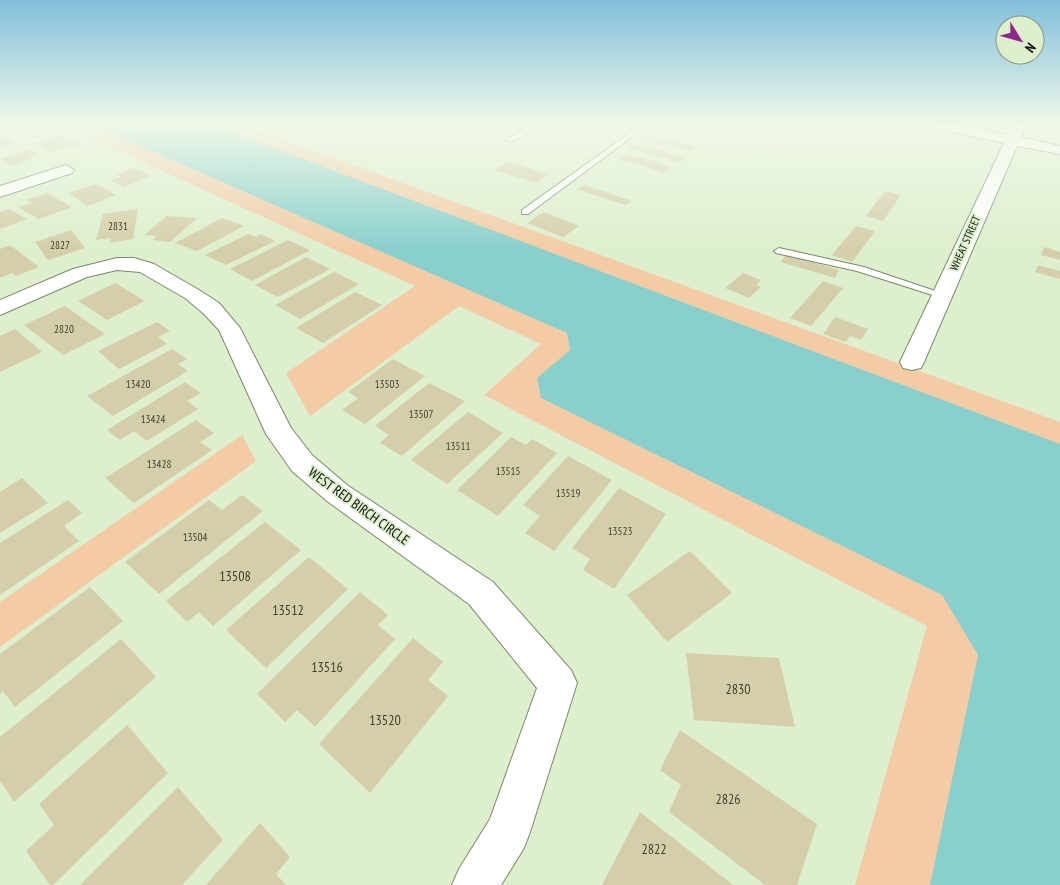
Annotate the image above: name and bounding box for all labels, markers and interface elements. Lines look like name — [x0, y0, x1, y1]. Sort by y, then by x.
north arrow — [995, 15, 1045, 65]
text: N — [1021, 39, 1040, 56]
street label: WHEAT STREET — [947, 213, 983, 273]
house number: 2831 — [108, 219, 128, 233]
house number: 2827 — [50, 238, 70, 252]
house number: 2820 — [54, 322, 74, 336]
house number: 13420 — [126, 377, 150, 391]
house number: 13503 — [375, 377, 399, 391]
house number: 13507 — [409, 407, 433, 421]
house number: 13424 — [141, 412, 165, 426]
house number: 13511 — [446, 439, 470, 453]
house number: 13428 — [147, 457, 171, 471]
street label: WEST RED BIRCH CIRCLE — [305, 463, 413, 549]
house number: 13515 — [496, 464, 520, 478]
house number: 13519 — [556, 486, 580, 500]
house number: 13523 — [608, 524, 632, 538]
house number: 13504 — [183, 530, 207, 544]
house number: 13508 — [219, 567, 251, 585]
house number: 13512 — [272, 601, 304, 619]
house number: 13516 — [311, 658, 343, 676]
house number: 2830 — [725, 680, 751, 698]
house number: 13520 — [369, 711, 401, 729]
house number: 2826 — [715, 790, 741, 808]
house number: 2822 — [641, 840, 667, 858]

